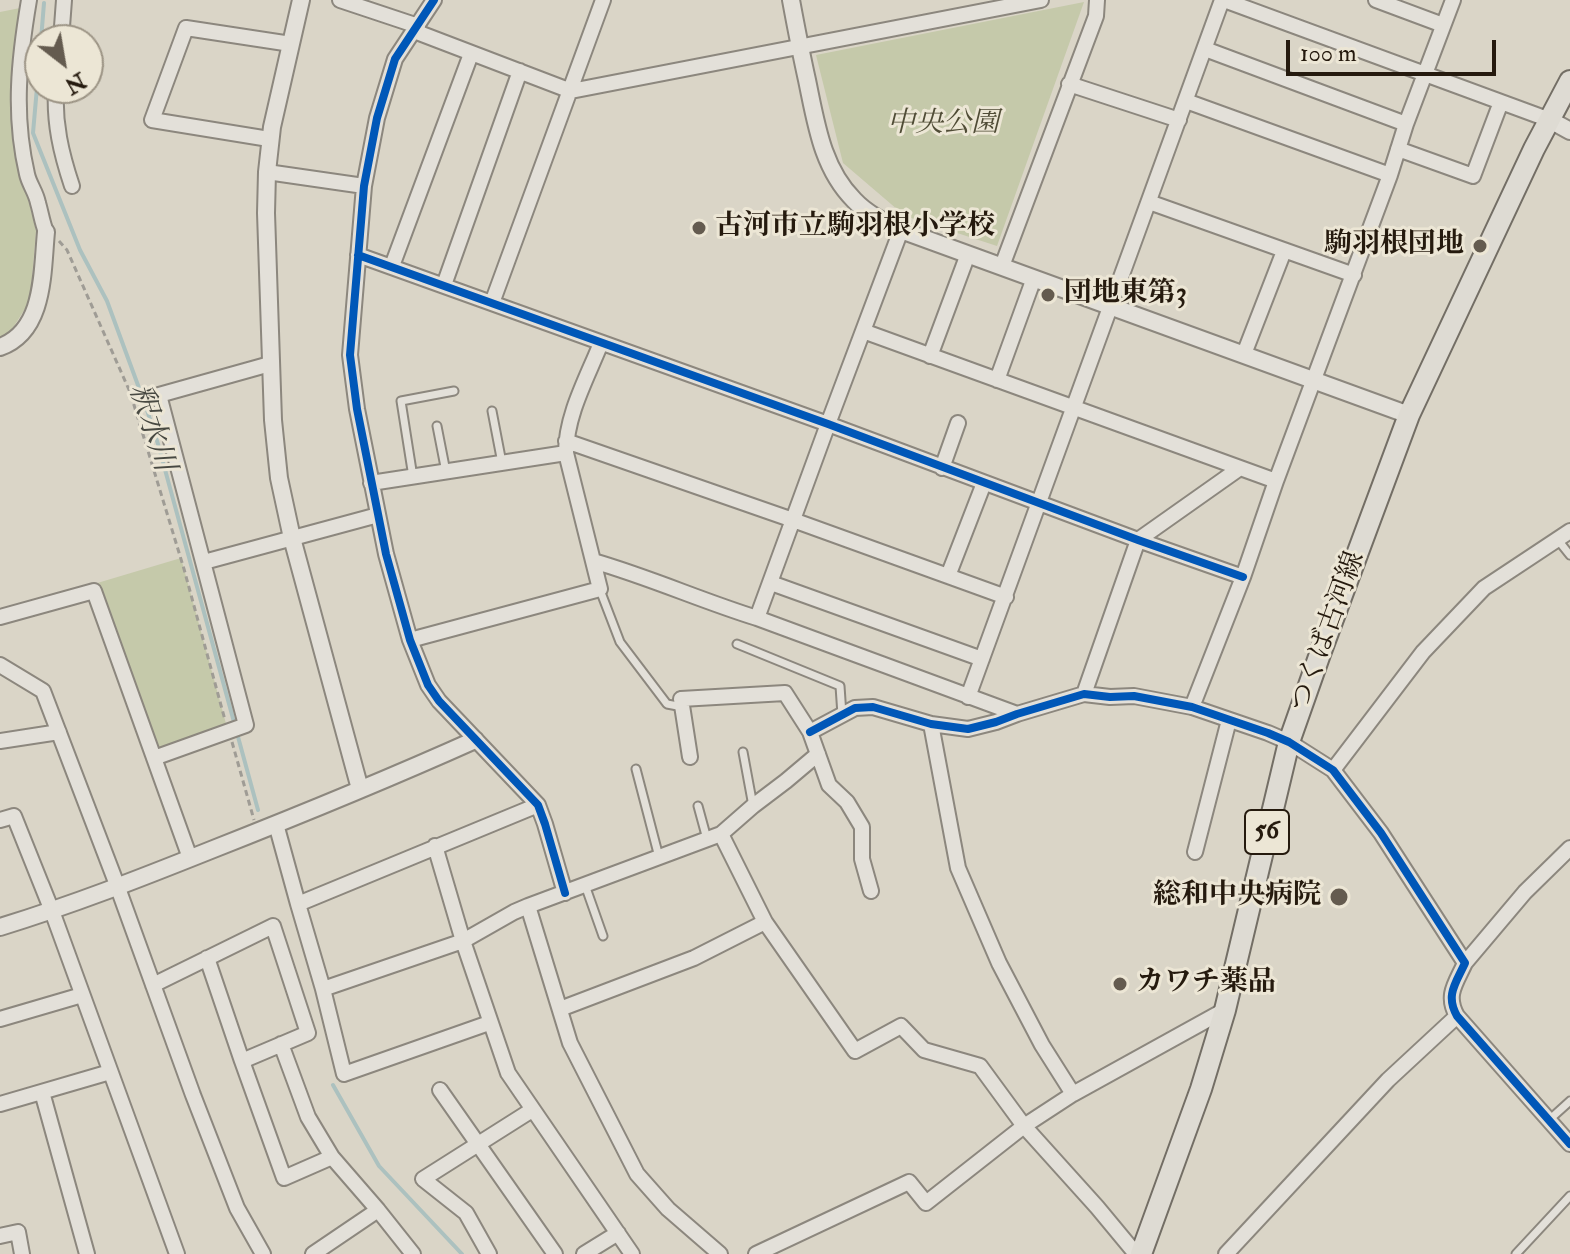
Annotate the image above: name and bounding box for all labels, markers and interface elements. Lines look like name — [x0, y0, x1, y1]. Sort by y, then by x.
north arrow — [24, 24, 104, 104]
scale bar — [1290, 24, 1500, 74]
text: 100 m — [1300, 38, 1357, 69]
text: N — [60, 66, 91, 100]
park label: 中央公園 — [887, 108, 999, 142]
place label: 古河市立駒羽根小学校 — [715, 211, 995, 245]
marker: 古河市立駒羽根小学校 — [690, 219, 708, 237]
place label: 駒羽根団地 — [1324, 229, 1464, 263]
marker: 駒羽根団地 — [1471, 237, 1489, 255]
place label: 団地東第3 — [1064, 278, 1187, 312]
marker: 団地東第3 — [1039, 286, 1057, 304]
water label: 釈水川 — [119, 380, 181, 476]
street label: つくば古河線 — [1284, 547, 1374, 717]
road number: 56 — [1245, 810, 1289, 854]
place label: 総和中央病院 — [1153, 880, 1321, 914]
marker: 総和中央病院 — [1328, 886, 1350, 908]
place label: カワチ薬品 — [1136, 967, 1276, 1001]
marker: カワチ薬品 — [1111, 975, 1129, 993]

